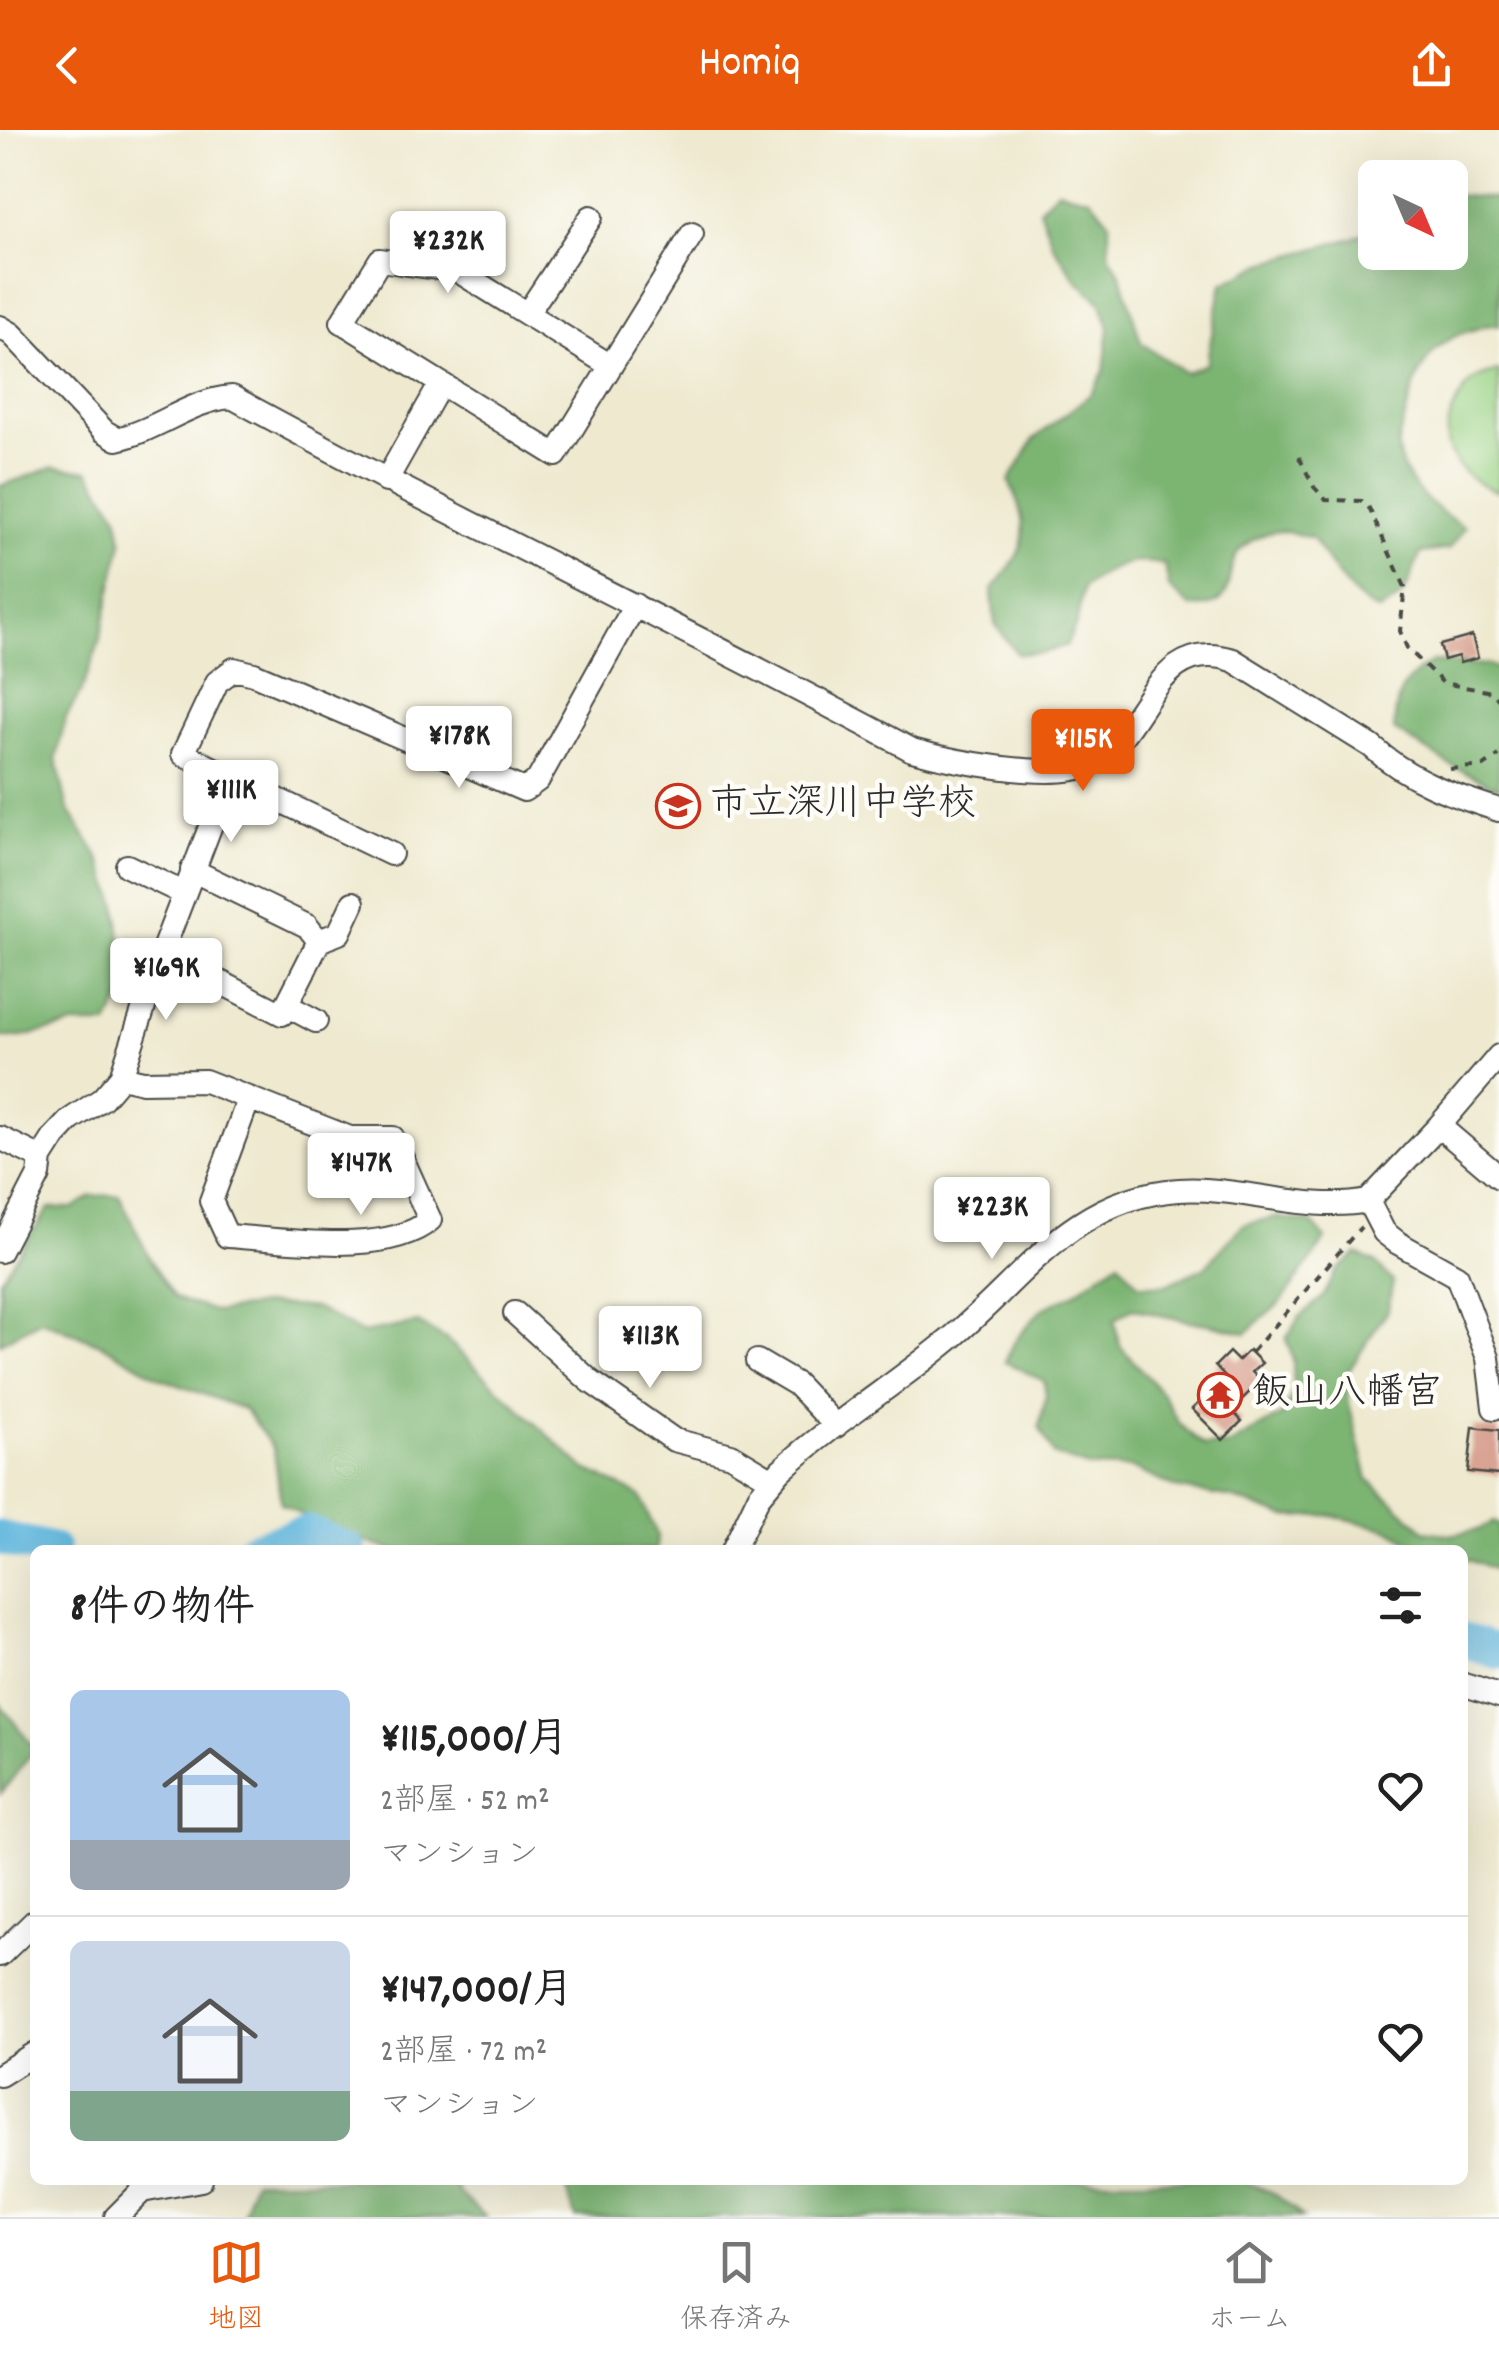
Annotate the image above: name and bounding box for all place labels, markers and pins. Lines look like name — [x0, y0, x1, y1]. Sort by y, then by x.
pin: ¥232K — [378, 211, 518, 296]
pin: ¥178K — [389, 706, 529, 791]
pin: ¥115K — [1013, 709, 1153, 794]
pin: ¥111K — [161, 760, 301, 845]
place label: 市立深川中学校 — [710, 779, 976, 834]
school or university icon: 市立深川中学校 — [655, 783, 701, 829]
pin: ¥169K — [96, 938, 236, 1023]
pin: ¥147K — [291, 1133, 431, 1218]
pin: ¥223K — [922, 1177, 1062, 1262]
pin: ¥113K — [580, 1306, 720, 1391]
place label: 飯山八幡宮 — [1252, 1368, 1442, 1423]
temple icon: 飯山八幡宮 — [1197, 1372, 1243, 1418]

